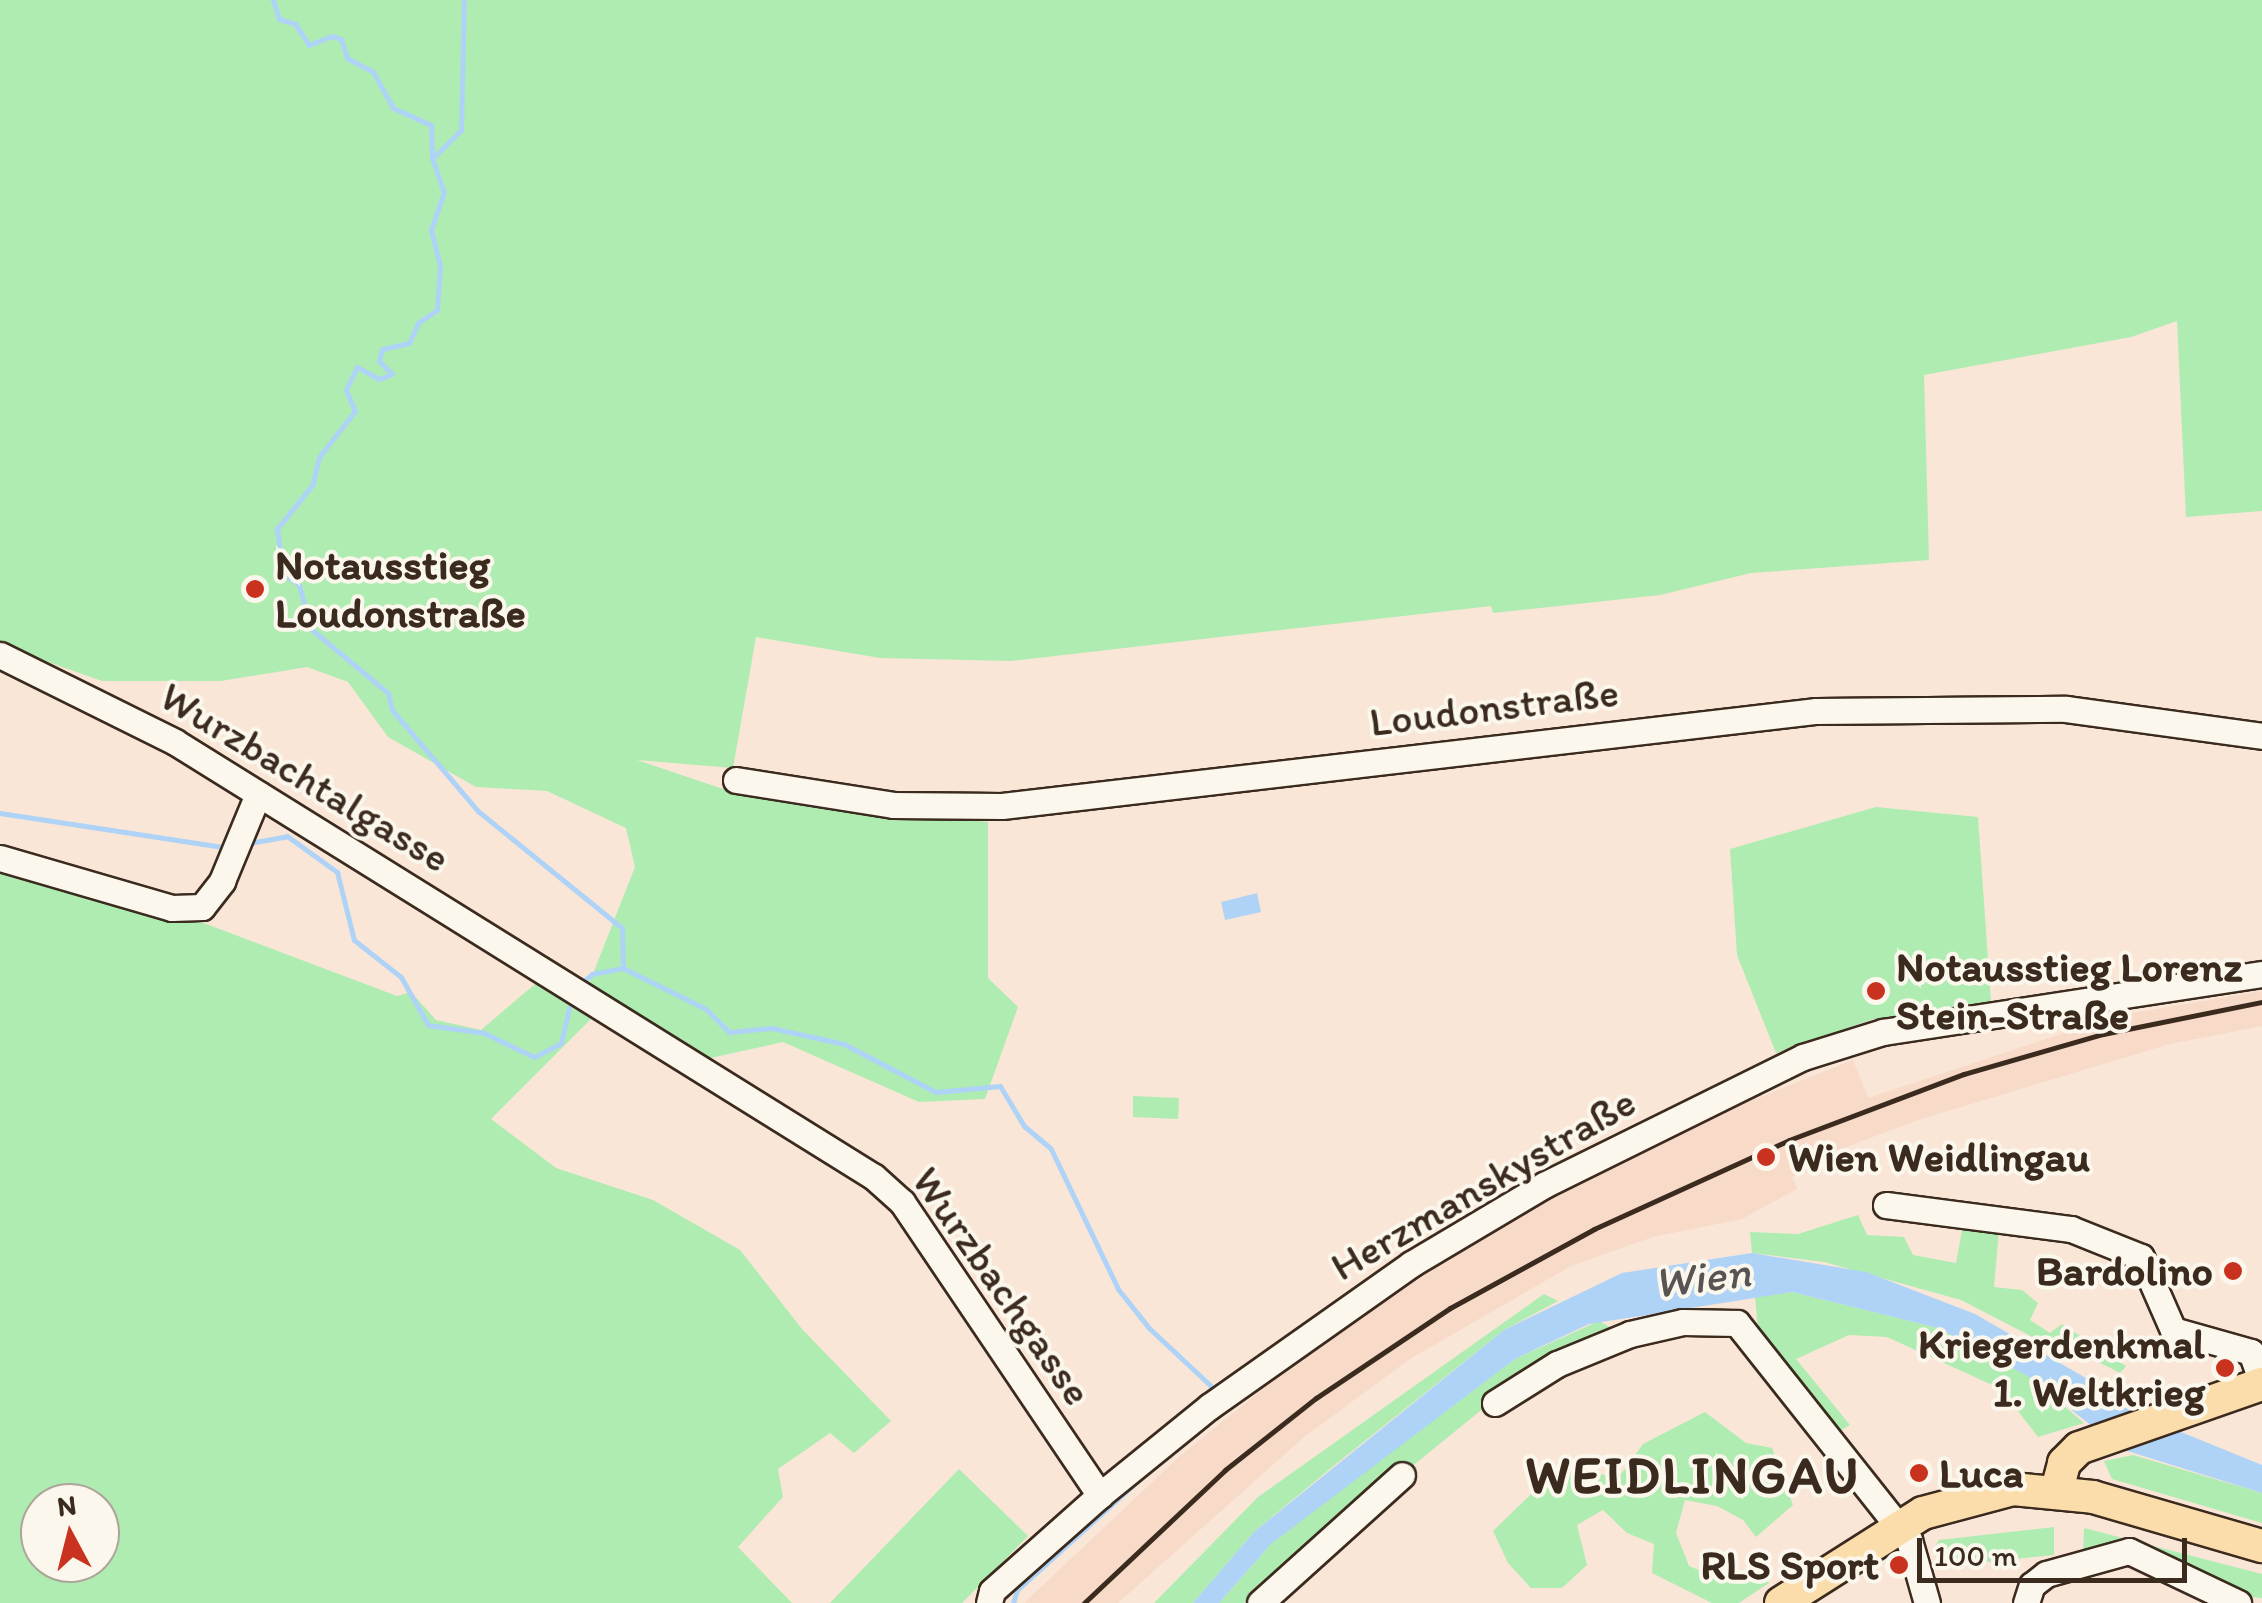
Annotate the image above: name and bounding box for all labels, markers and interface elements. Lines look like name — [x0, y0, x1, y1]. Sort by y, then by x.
place label: Notausstieg Loudonstraße — [275, 540, 526, 638]
marker: Notausstieg Loudonstraße — [244, 578, 266, 600]
street label: Loudonstraße — [1367, 667, 1621, 747]
street label: Wurzbachtalgasse — [151, 671, 459, 883]
place label: Notausstieg Lorenz Stein-Straße — [1896, 942, 2242, 1040]
marker: Notausstieg Lorenz Stein-Straße — [1865, 980, 1887, 1002]
street label: Herzmanskystraße — [1322, 1076, 1644, 1292]
place label: Wien Weidlingau — [1788, 1132, 2089, 1182]
marker: Wien Weidlingau — [1753, 1144, 1779, 1170]
street label: Wurzbachgasse — [901, 1157, 1103, 1415]
water label: Wien — [1651, 1244, 1753, 1310]
place label: Bardolino — [2036, 1246, 2213, 1296]
marker: Bardolino — [2222, 1260, 2244, 1282]
place label: Kriegerdenkmal 1. Weltkrieg — [1918, 1319, 2205, 1418]
marker: Kriegerdenkmal 1. Weltkrieg — [2214, 1357, 2236, 1379]
district label: WEIDLINGAU — [1529, 1445, 1857, 1507]
place label: Luca — [1939, 1448, 2023, 1498]
marker: Luca — [1908, 1462, 1930, 1484]
north arrow — [20, 1483, 120, 1583]
text: N — [55, 1487, 78, 1523]
scale bar — [1922, 1518, 2192, 1580]
text: 100 m — [1934, 1537, 2017, 1574]
place label: RLS Sport — [1700, 1540, 1879, 1590]
marker: RLS Sport — [1888, 1554, 1910, 1576]

